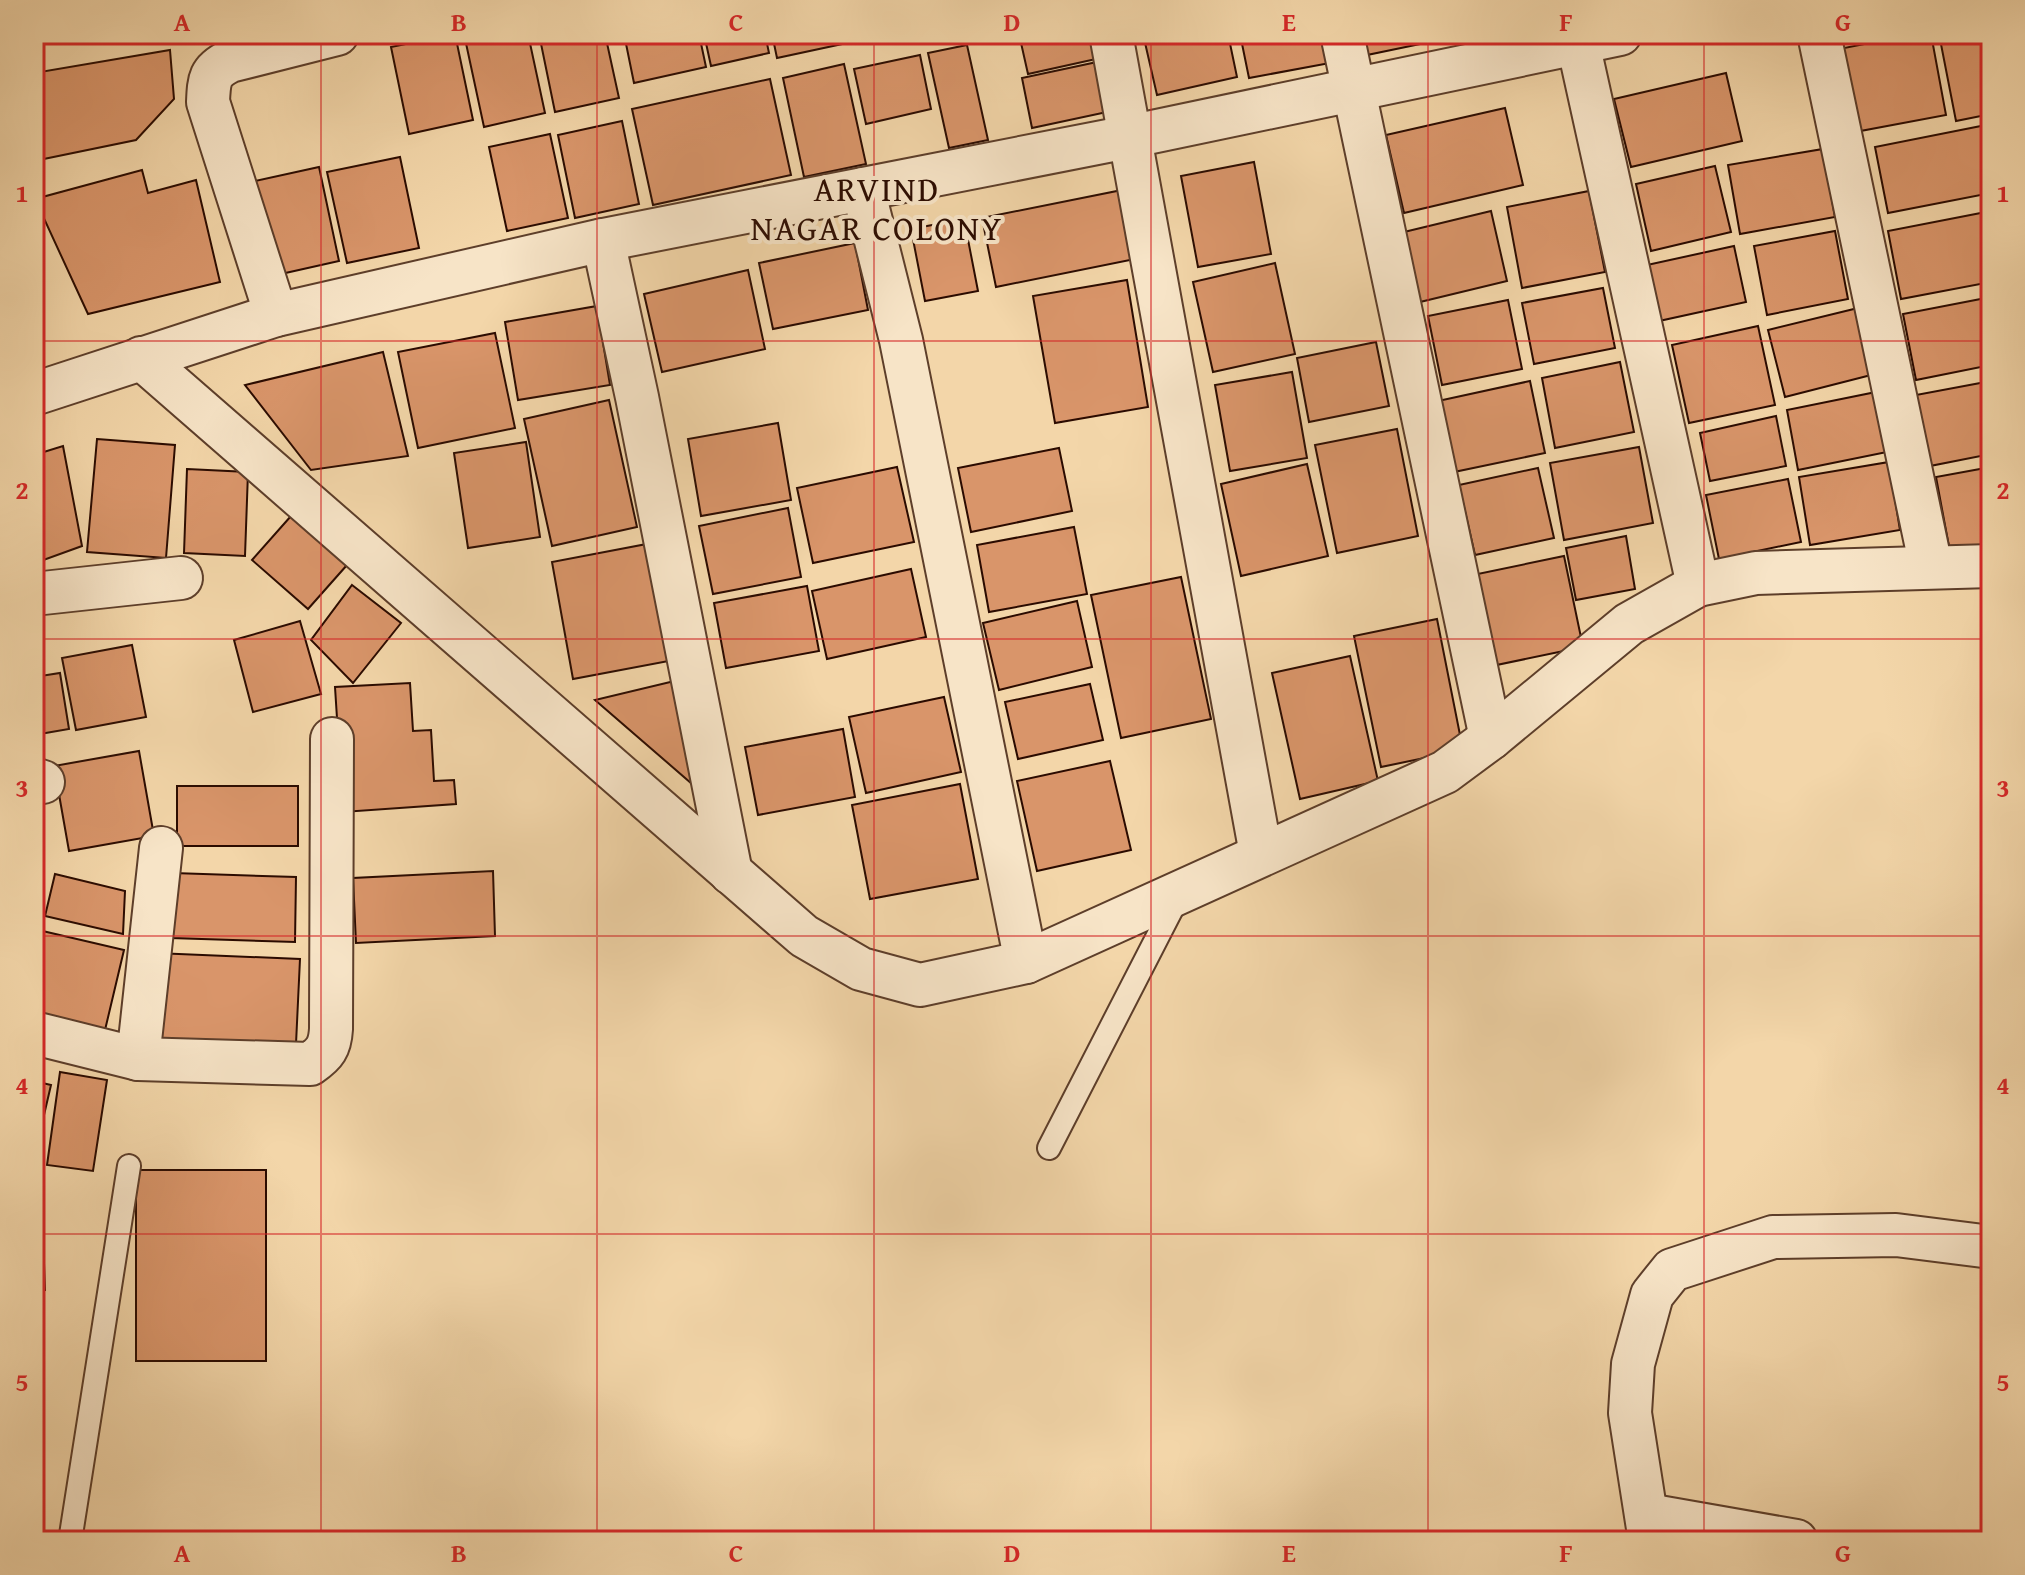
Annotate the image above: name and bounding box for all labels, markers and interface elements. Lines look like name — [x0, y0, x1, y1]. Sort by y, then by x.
text: A — [174, 2, 191, 41]
text: B — [451, 2, 467, 41]
text: C — [729, 2, 743, 41]
text: D — [1004, 2, 1020, 41]
text: E — [1282, 2, 1296, 41]
text: F — [1559, 2, 1573, 41]
text: G — [1835, 2, 1851, 41]
district label: ARVIND NAGAR COLONY — [750, 164, 1004, 252]
text: 1 — [15, 173, 29, 212]
text: 1 — [1996, 173, 2010, 212]
text: 2 — [15, 470, 29, 509]
text: 2 — [1996, 470, 2010, 509]
text: 3 — [15, 768, 29, 807]
text: 3 — [1996, 768, 2010, 807]
text: 4 — [15, 1065, 29, 1104]
text: 4 — [1996, 1065, 2010, 1104]
text: 5 — [15, 1362, 29, 1401]
text: 5 — [1996, 1362, 2010, 1401]
text: A — [174, 1533, 191, 1572]
text: B — [451, 1533, 467, 1572]
text: C — [729, 1533, 743, 1572]
text: D — [1004, 1533, 1020, 1572]
text: E — [1282, 1533, 1296, 1572]
text: F — [1559, 1533, 1573, 1572]
text: G — [1835, 1533, 1851, 1572]

